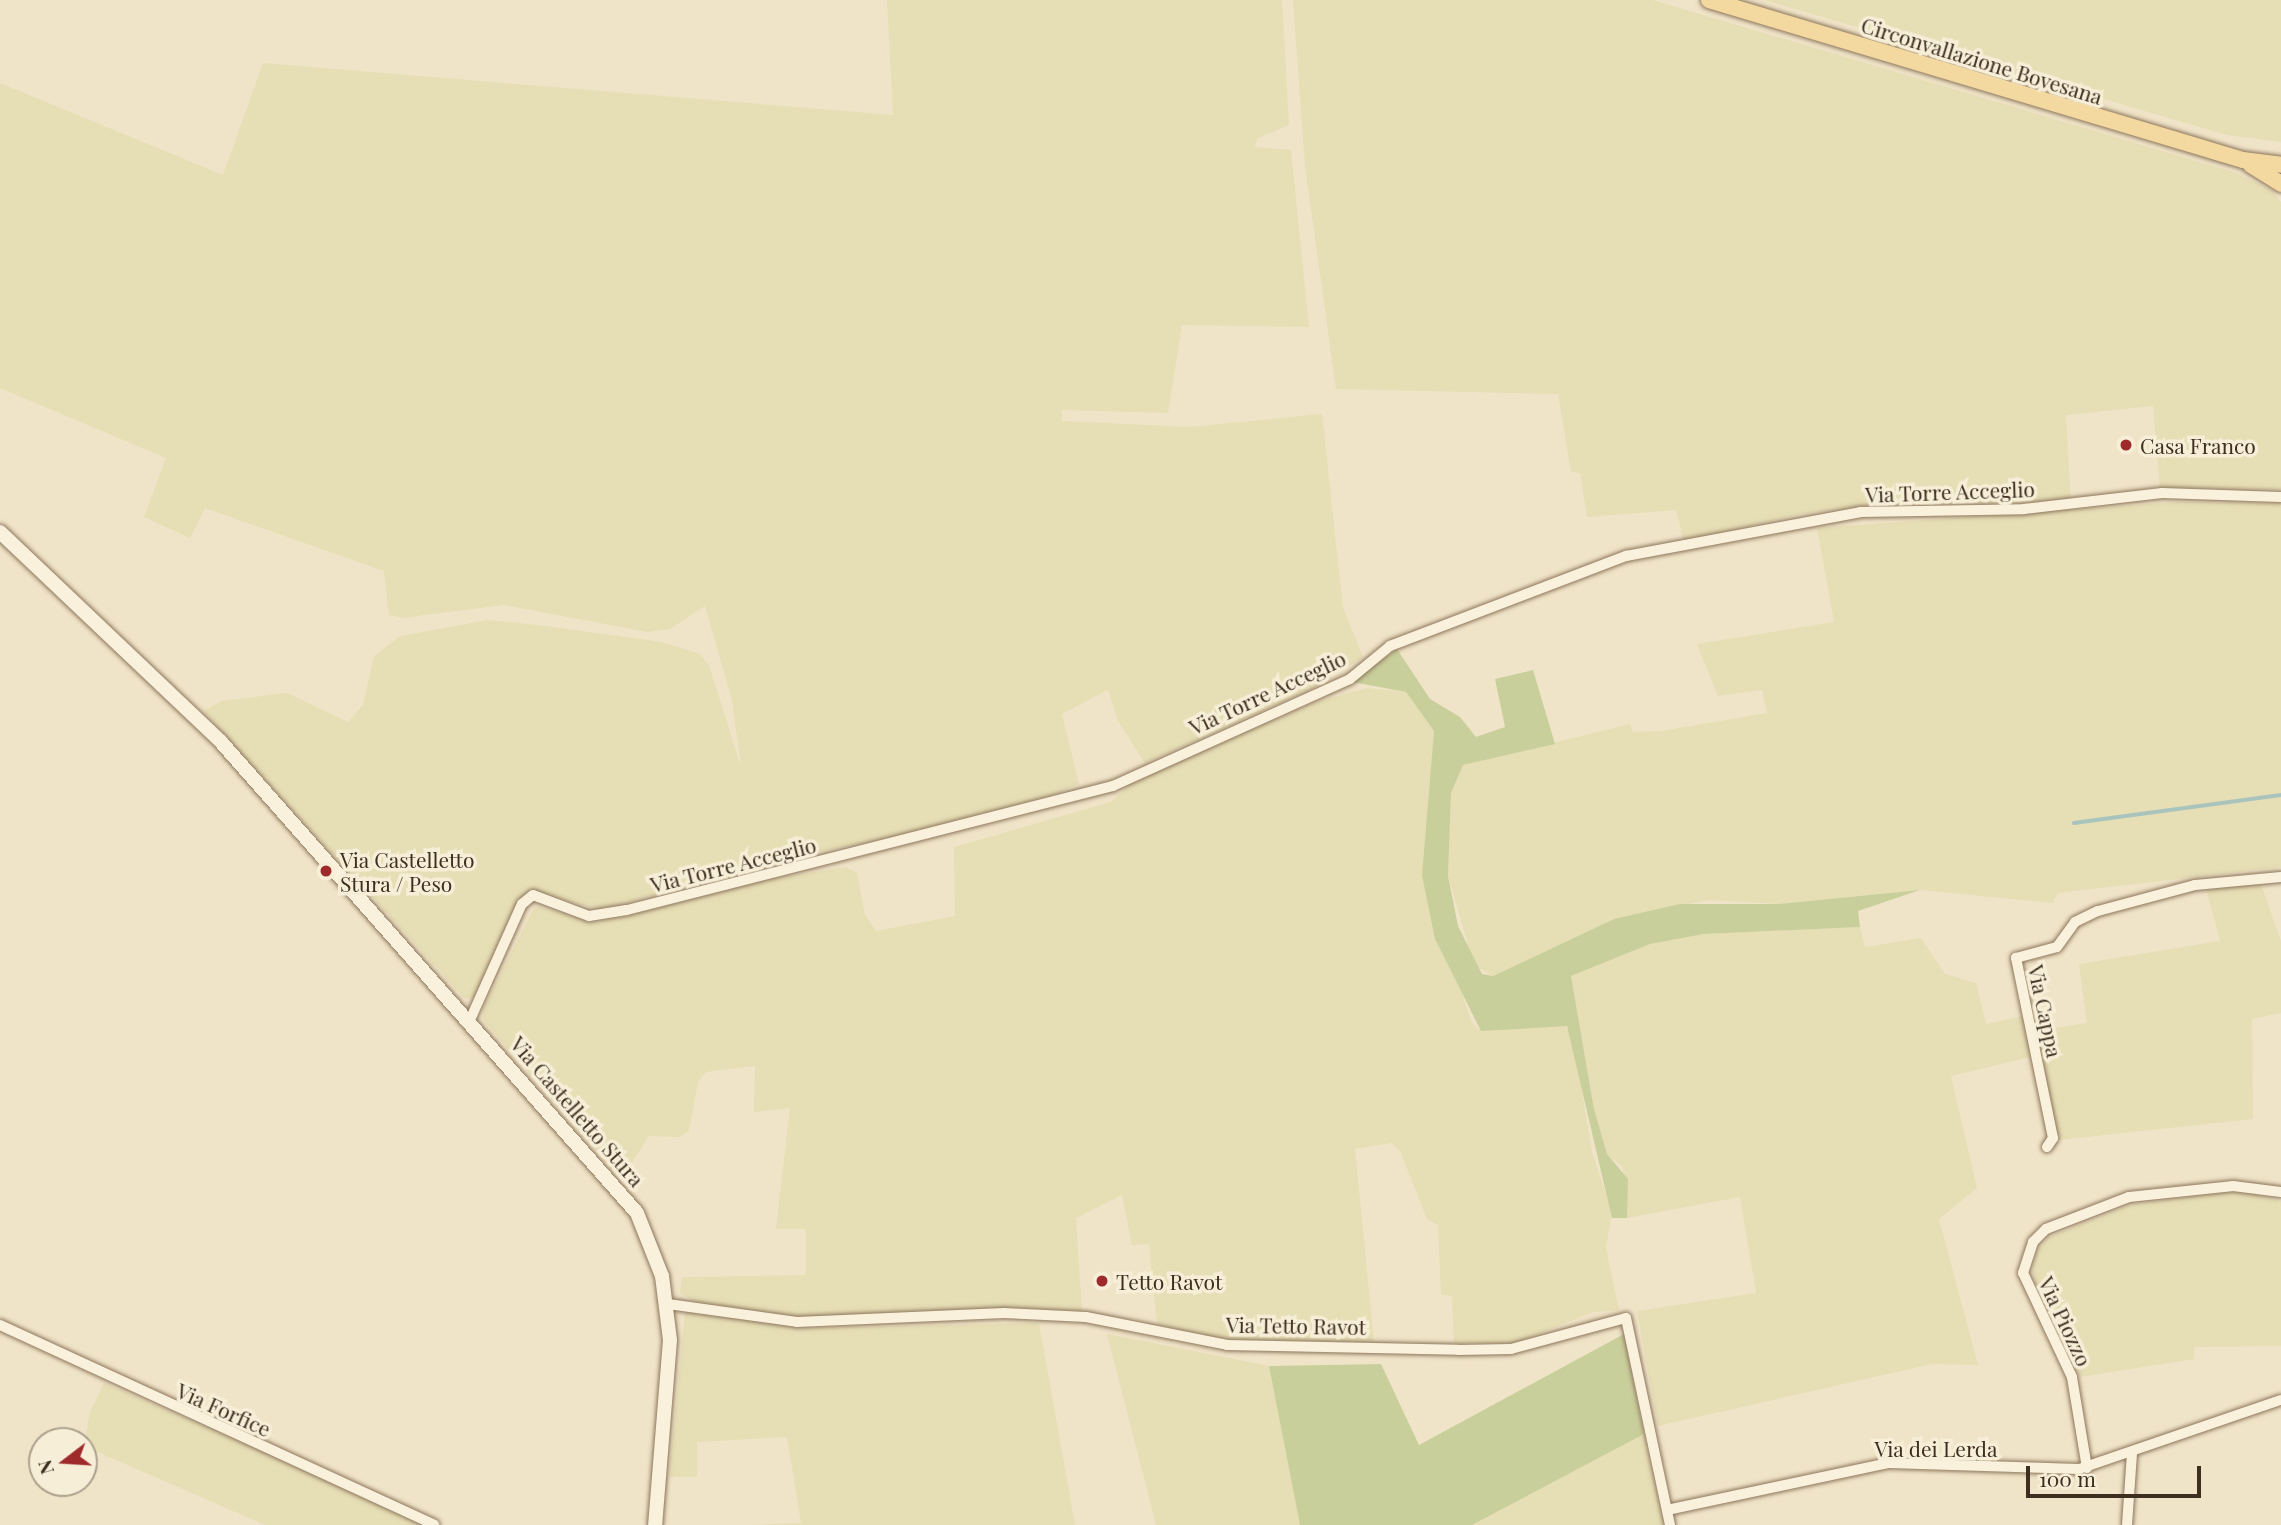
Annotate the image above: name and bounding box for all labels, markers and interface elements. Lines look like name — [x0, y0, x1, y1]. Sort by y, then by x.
street label: Circonvallazione Bovesana — [1858, 11, 2106, 109]
place label: Casa Franco — [2140, 432, 2256, 458]
marker: Casa Franco — [2118, 437, 2134, 453]
street label: Via Torre Acceglio — [1864, 475, 2036, 507]
street label: Via Torre Acceglio — [1184, 644, 1350, 740]
street label: Via Torre Acceglio — [647, 831, 819, 897]
place label: Via Castelletto Stura / Peso — [340, 846, 475, 896]
marker: Via Castelletto Stura / Peso — [318, 863, 334, 879]
street label: Via Cappa — [2024, 962, 2068, 1060]
street label: Via Castelletto Stura — [506, 1031, 650, 1191]
place label: Tetto Ravot — [1116, 1268, 1223, 1294]
street label: Via Piozzo — [2034, 1272, 2098, 1370]
marker: Tetto Ravot — [1094, 1273, 1110, 1289]
street label: Via Tetto Ravot — [1225, 1311, 1367, 1339]
street label: Via Forfice — [173, 1377, 275, 1441]
north arrow — [28, 1427, 98, 1497]
street label: Via dei Lerda — [1874, 1435, 1998, 1461]
scale bar — [2029, 1452, 2204, 1496]
text: N — [30, 1457, 59, 1478]
text: 100 m — [2039, 1464, 2096, 1492]

